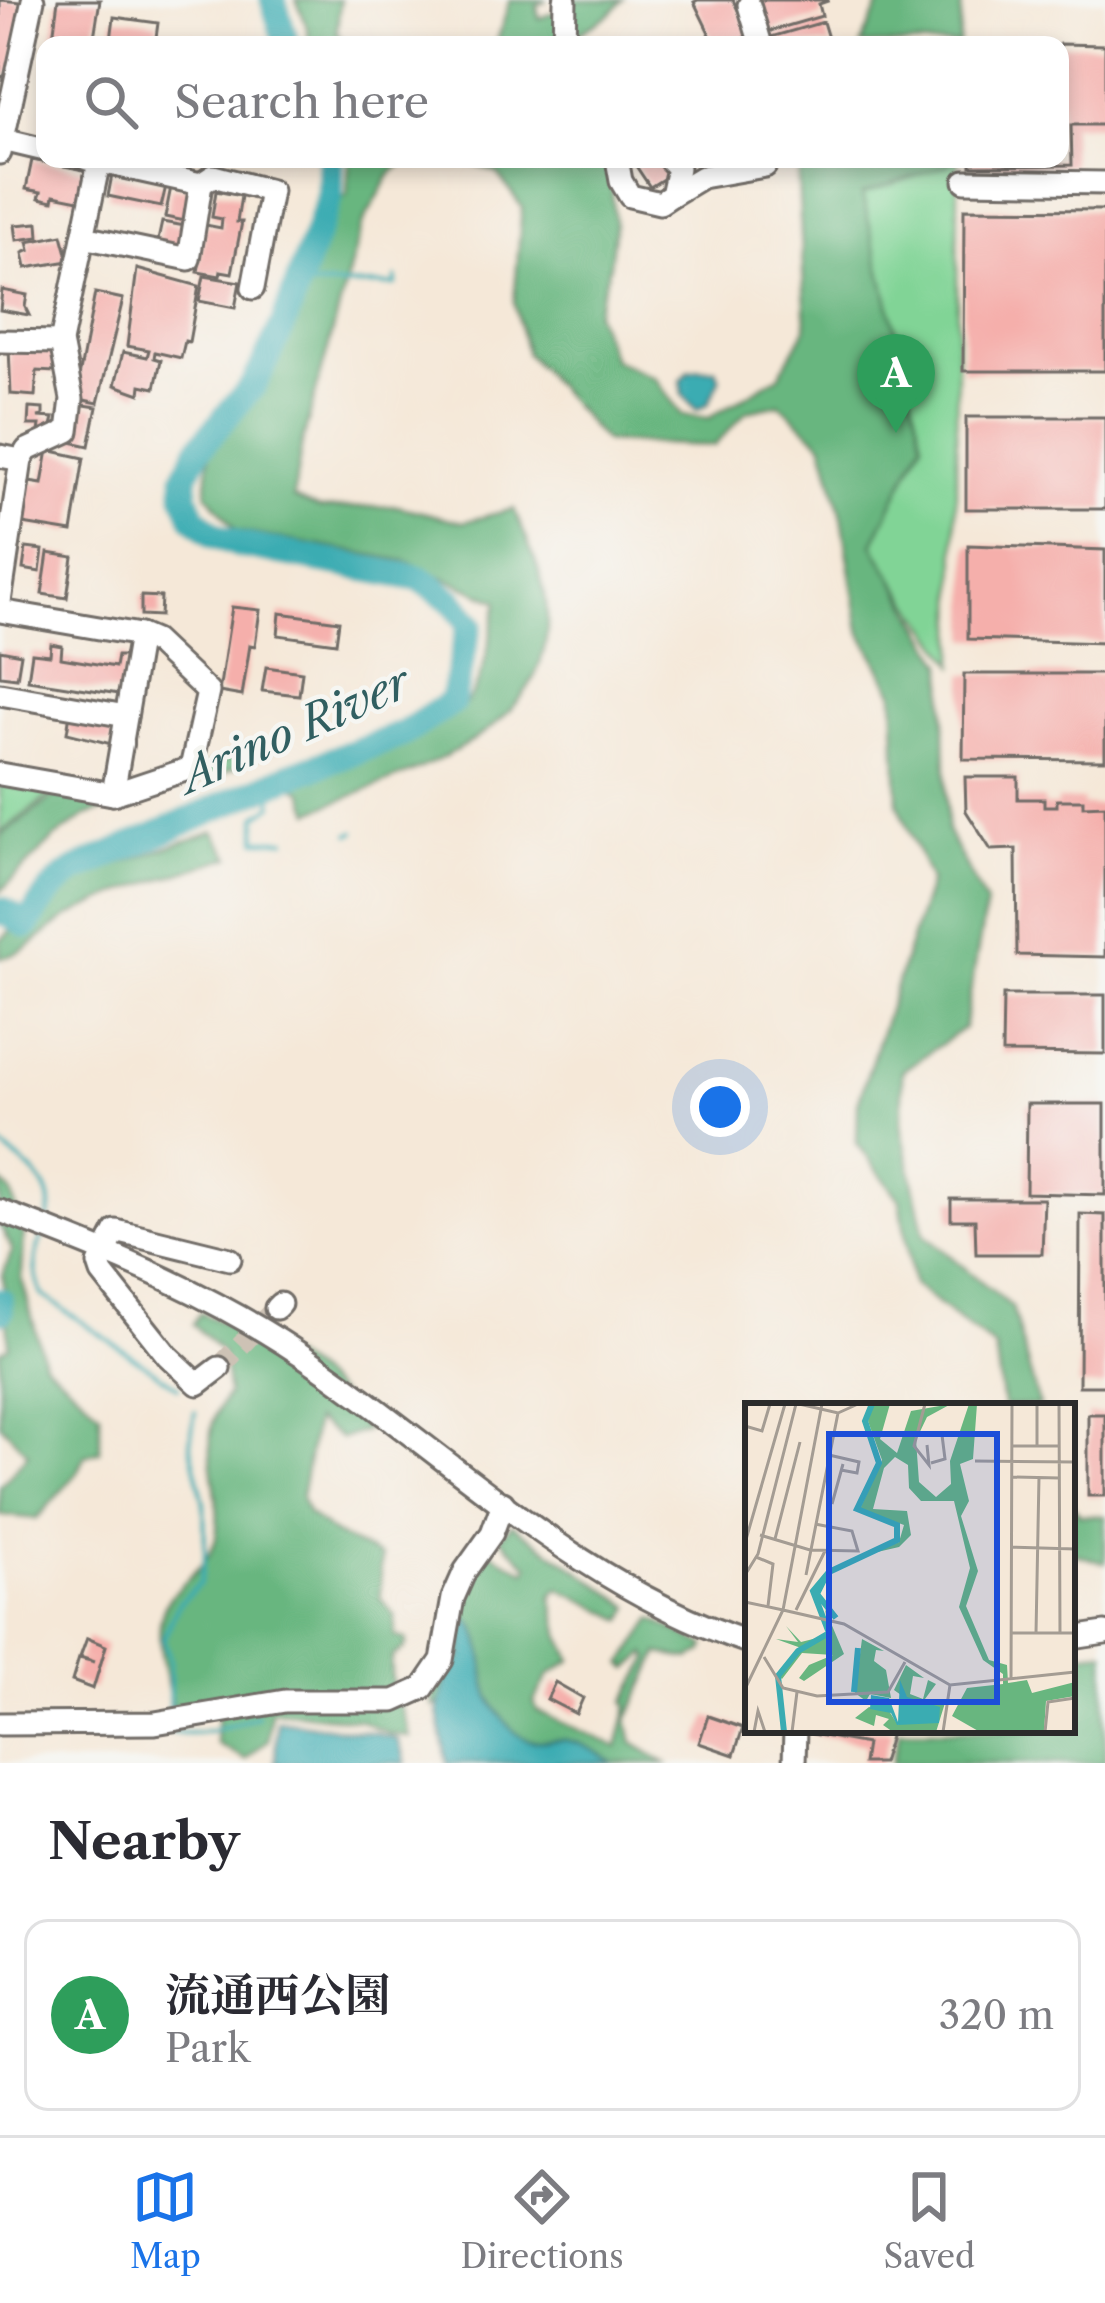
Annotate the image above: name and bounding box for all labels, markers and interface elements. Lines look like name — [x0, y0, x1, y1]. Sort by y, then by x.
search box — [36, 36, 1069, 168]
icon: search — [78, 69, 144, 135]
text: Search here — [174, 74, 429, 130]
pin: A — [857, 334, 935, 433]
water label: Arino River — [166, 653, 421, 807]
your location — [690, 1077, 750, 1137]
inset map — [745, 1403, 1075, 1733]
text: Nearby — [48, 1810, 240, 1872]
text: 流通西公園 — [165, 1967, 390, 2023]
text: A — [75, 1991, 105, 2039]
text: 320 m — [939, 1991, 1054, 2039]
text: Park — [165, 2024, 250, 2072]
tab: Map — [130, 2164, 201, 2277]
tab: Directions — [461, 2164, 624, 2277]
tab: Saved — [883, 2164, 975, 2277]

